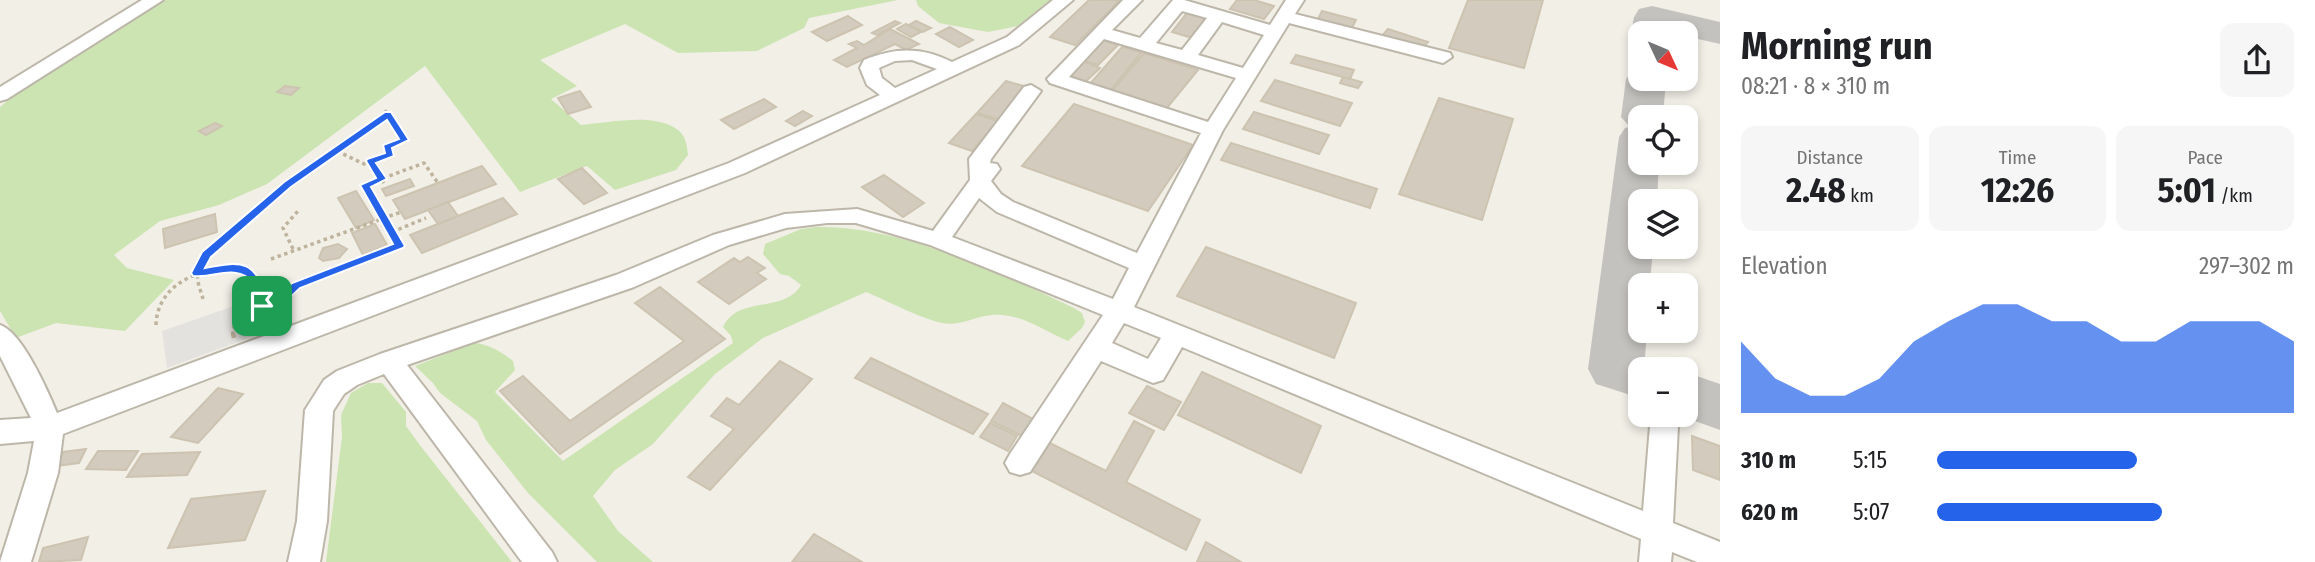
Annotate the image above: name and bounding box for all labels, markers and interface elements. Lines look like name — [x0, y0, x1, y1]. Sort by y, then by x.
north arrow — [1628, 21, 1698, 91]
map controls — [1628, 21, 1698, 427]
text: Morning run — [1741, 23, 1933, 69]
button: share — [2220, 23, 2294, 97]
text: 08:21 · 8 × 310 m — [1741, 72, 1890, 100]
button: locate — [1628, 105, 1698, 175]
text: Distance — [1797, 146, 1863, 169]
text: Time — [1999, 146, 2036, 169]
text: Pace — [2187, 146, 2223, 169]
text: 2.48 — [1786, 169, 1846, 211]
text: 12:26 — [1981, 169, 2054, 211]
text: 5:01 — [2158, 169, 2216, 211]
text: km — [1846, 184, 1874, 207]
text: /km — [2216, 184, 2253, 207]
button: layers — [1628, 189, 1698, 259]
text: Elevation — [1741, 252, 1828, 280]
text: 297–302 m — [2199, 252, 2294, 280]
button: + — [1628, 273, 1698, 343]
pin — [232, 276, 292, 336]
icon: arrive — [243, 287, 281, 325]
button: − — [1628, 357, 1698, 427]
text: 310 m — [1741, 446, 1796, 474]
text: 5:15 — [1853, 446, 1887, 474]
text: 620 m — [1741, 498, 1798, 526]
text: 5:07 — [1853, 498, 1889, 526]

